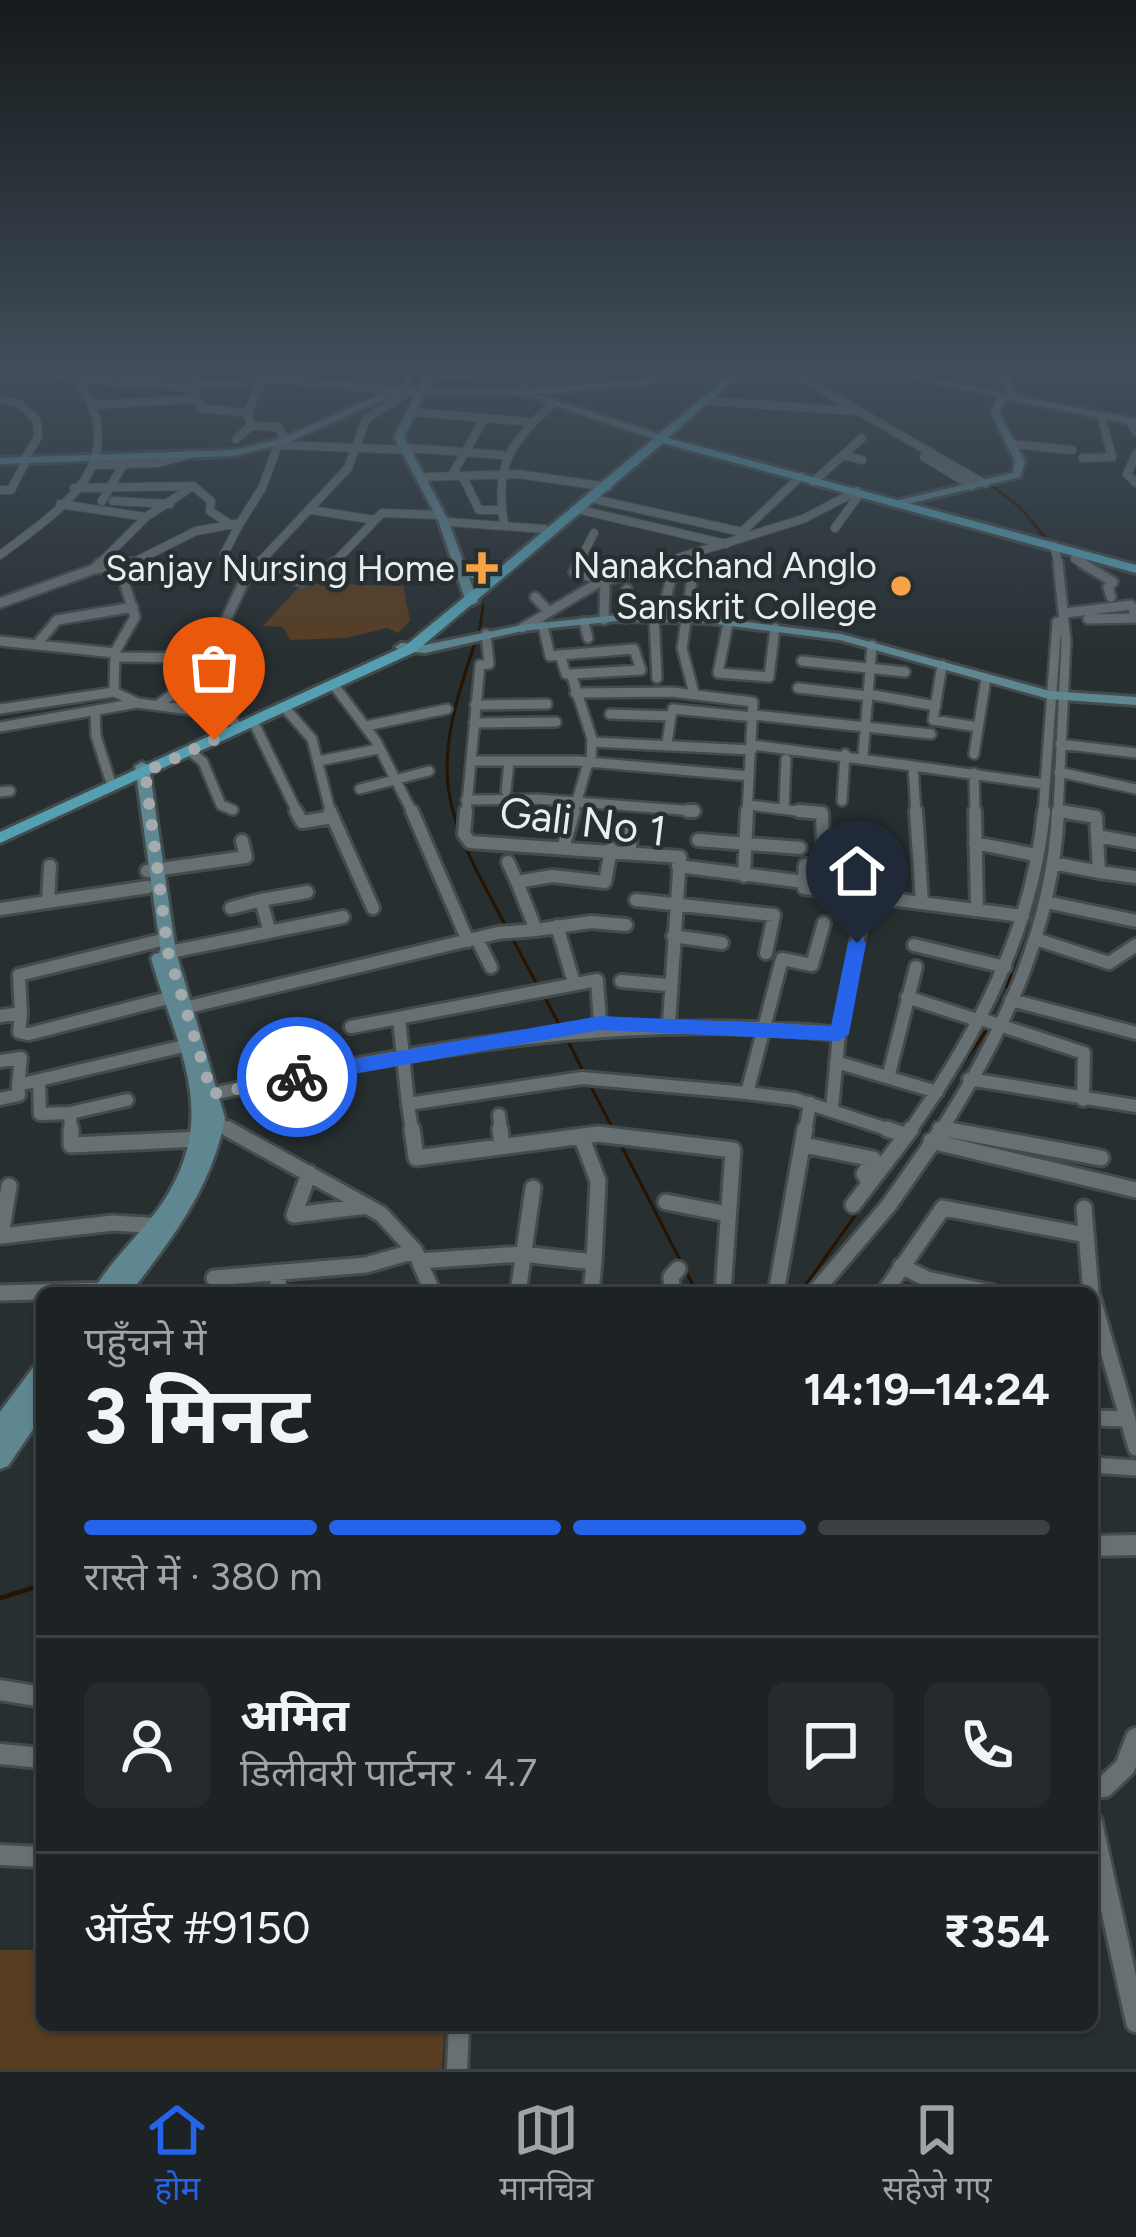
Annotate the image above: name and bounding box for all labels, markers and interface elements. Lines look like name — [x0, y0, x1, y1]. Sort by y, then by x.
place label: Nanakchand Anglo Sanskrit College — [573, 544, 877, 628]
place label: Sanjay Nursing Home — [105, 547, 455, 590]
marker: Sanjay Nursing Home — [466, 552, 498, 584]
marker: Nanakchand Anglo Sanskrit College — [888, 573, 914, 599]
pin — [163, 617, 265, 740]
icon: bag — [181, 635, 247, 701]
street label: Gali No 1 — [497, 786, 669, 857]
pin — [806, 820, 908, 943]
icon: home — [824, 838, 890, 904]
courier — [237, 1017, 357, 1137]
icon: bike — [264, 1044, 330, 1110]
text: पहुँचने में — [84, 1318, 206, 1365]
text: 14:19–14:24 — [804, 1362, 1050, 1416]
text: 3 मिनट — [84, 1369, 310, 1463]
text: रास्ते में · 380 m — [84, 1553, 323, 1600]
button: person — [84, 1682, 210, 1808]
button: chat — [768, 1682, 894, 1808]
button: phone — [924, 1682, 1050, 1808]
text: अमित — [240, 1688, 349, 1742]
text: डिलीवरी पार्टनर · 4.7 — [240, 1749, 537, 1796]
text: ऑर्डर #9150 — [84, 1900, 311, 1954]
text: ₹354 — [943, 1904, 1050, 1958]
tab: होम — [144, 2097, 210, 2213]
tab: मानचित्र — [499, 2097, 594, 2213]
tab: सहेजे गए — [882, 2097, 992, 2213]

